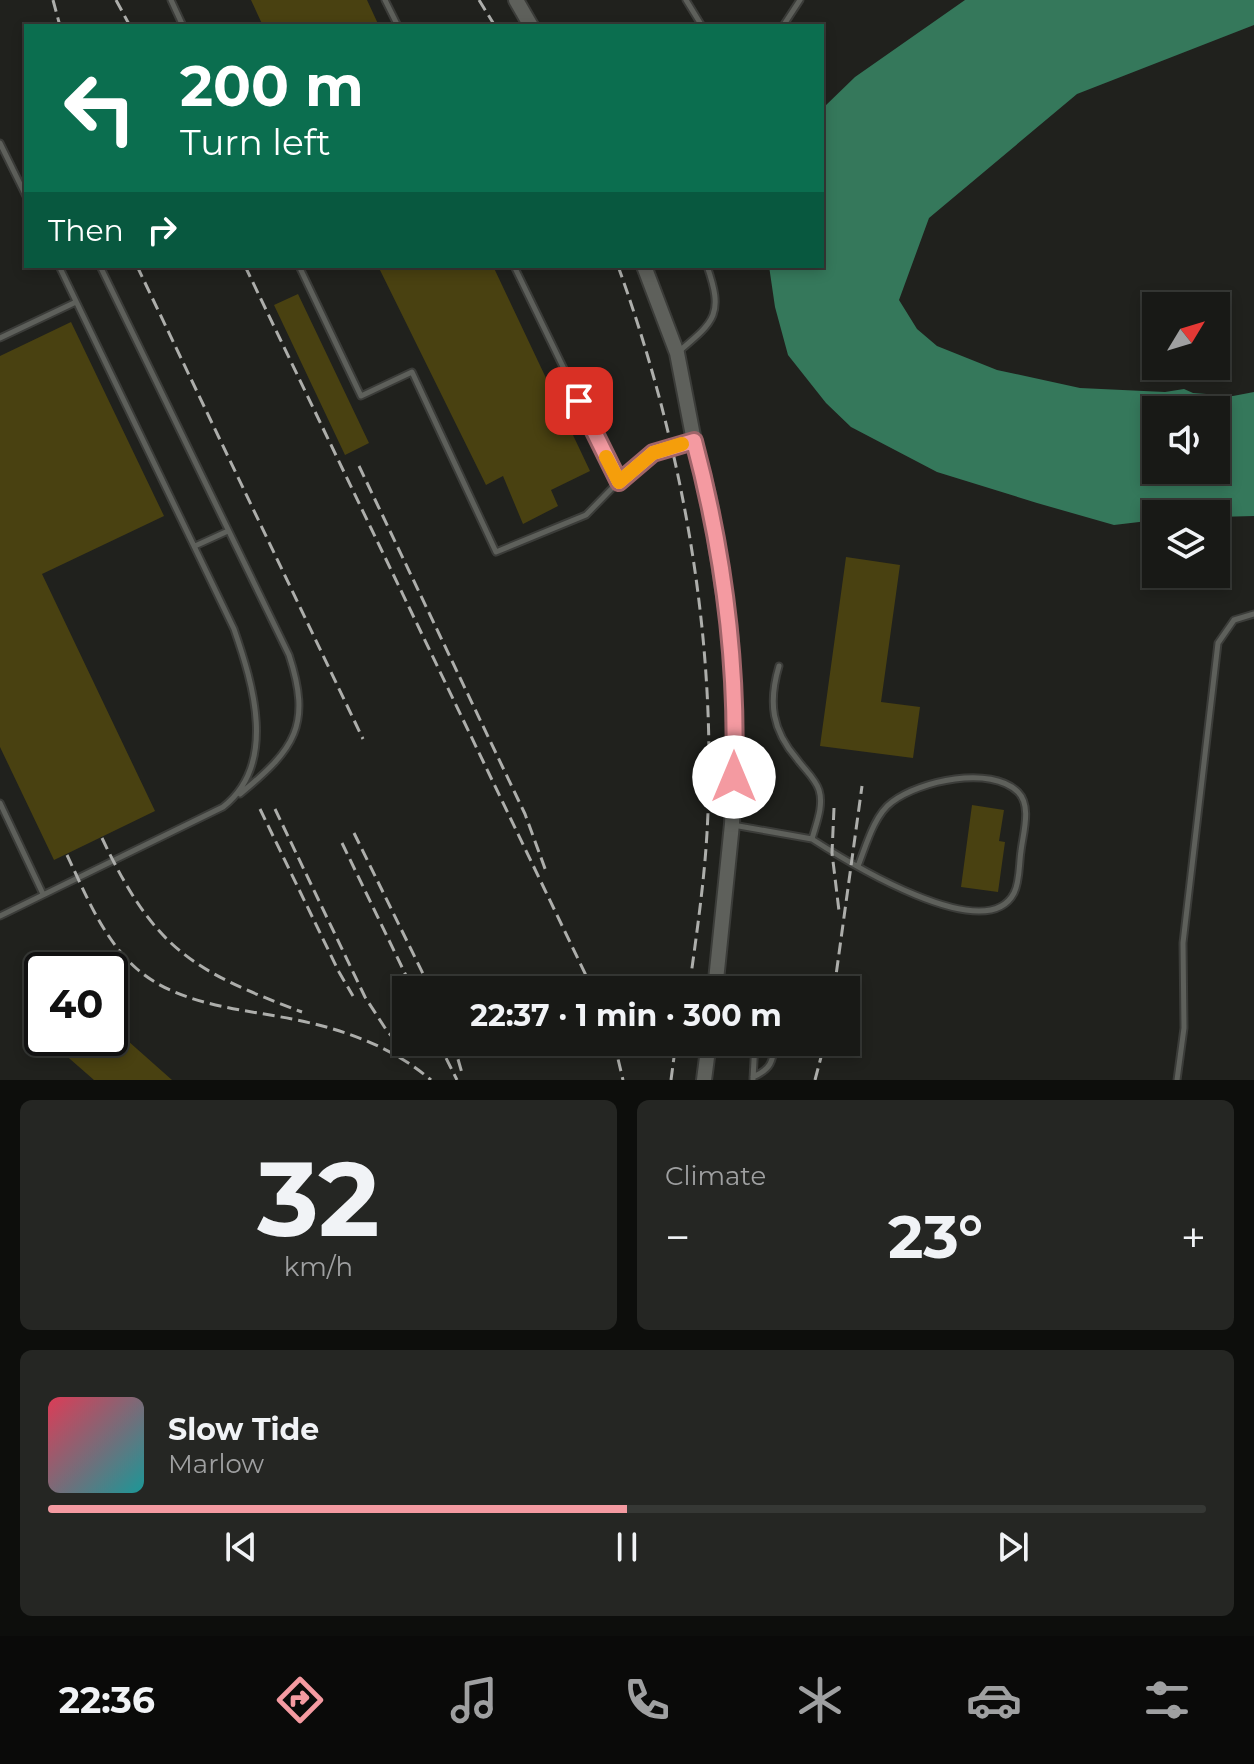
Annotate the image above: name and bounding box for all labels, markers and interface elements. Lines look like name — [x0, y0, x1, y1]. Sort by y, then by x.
text: 200 m — [180, 52, 364, 120]
icon: left — [48, 56, 152, 160]
text: Turn left — [180, 120, 331, 164]
icon: right — [140, 208, 184, 252]
text: Then — [48, 212, 124, 249]
north arrow — [1142, 292, 1230, 380]
map controls — [1142, 292, 1230, 588]
pin — [545, 367, 613, 435]
icon: arrive — [557, 379, 601, 423]
button: sound — [1142, 396, 1230, 484]
button: layers — [1142, 500, 1230, 588]
position arrow — [692, 735, 776, 819]
speed limit sign: 40 — [24, 952, 128, 1056]
text: 22:37 · 1 min · 300 m — [470, 997, 782, 1034]
text: 32 — [257, 1135, 380, 1262]
text: Climate — [665, 1160, 766, 1192]
text: 23° — [888, 1200, 983, 1273]
text: − — [665, 1210, 690, 1264]
text: + — [1181, 1210, 1206, 1264]
text: km/h — [284, 1251, 353, 1283]
text: Slow Tide — [168, 1411, 319, 1448]
text: Marlow — [168, 1448, 264, 1480]
icon: previous — [219, 1525, 263, 1569]
icon: pause — [605, 1525, 649, 1569]
icon: next — [991, 1525, 1035, 1569]
icon: directions — [272, 1672, 328, 1728]
icon: music — [446, 1672, 502, 1728]
icon: phone — [619, 1672, 675, 1728]
icon: climate — [792, 1672, 848, 1728]
icon: car — [966, 1672, 1022, 1728]
icon: filters — [1139, 1672, 1195, 1728]
text: 22:36 — [59, 1678, 155, 1722]

